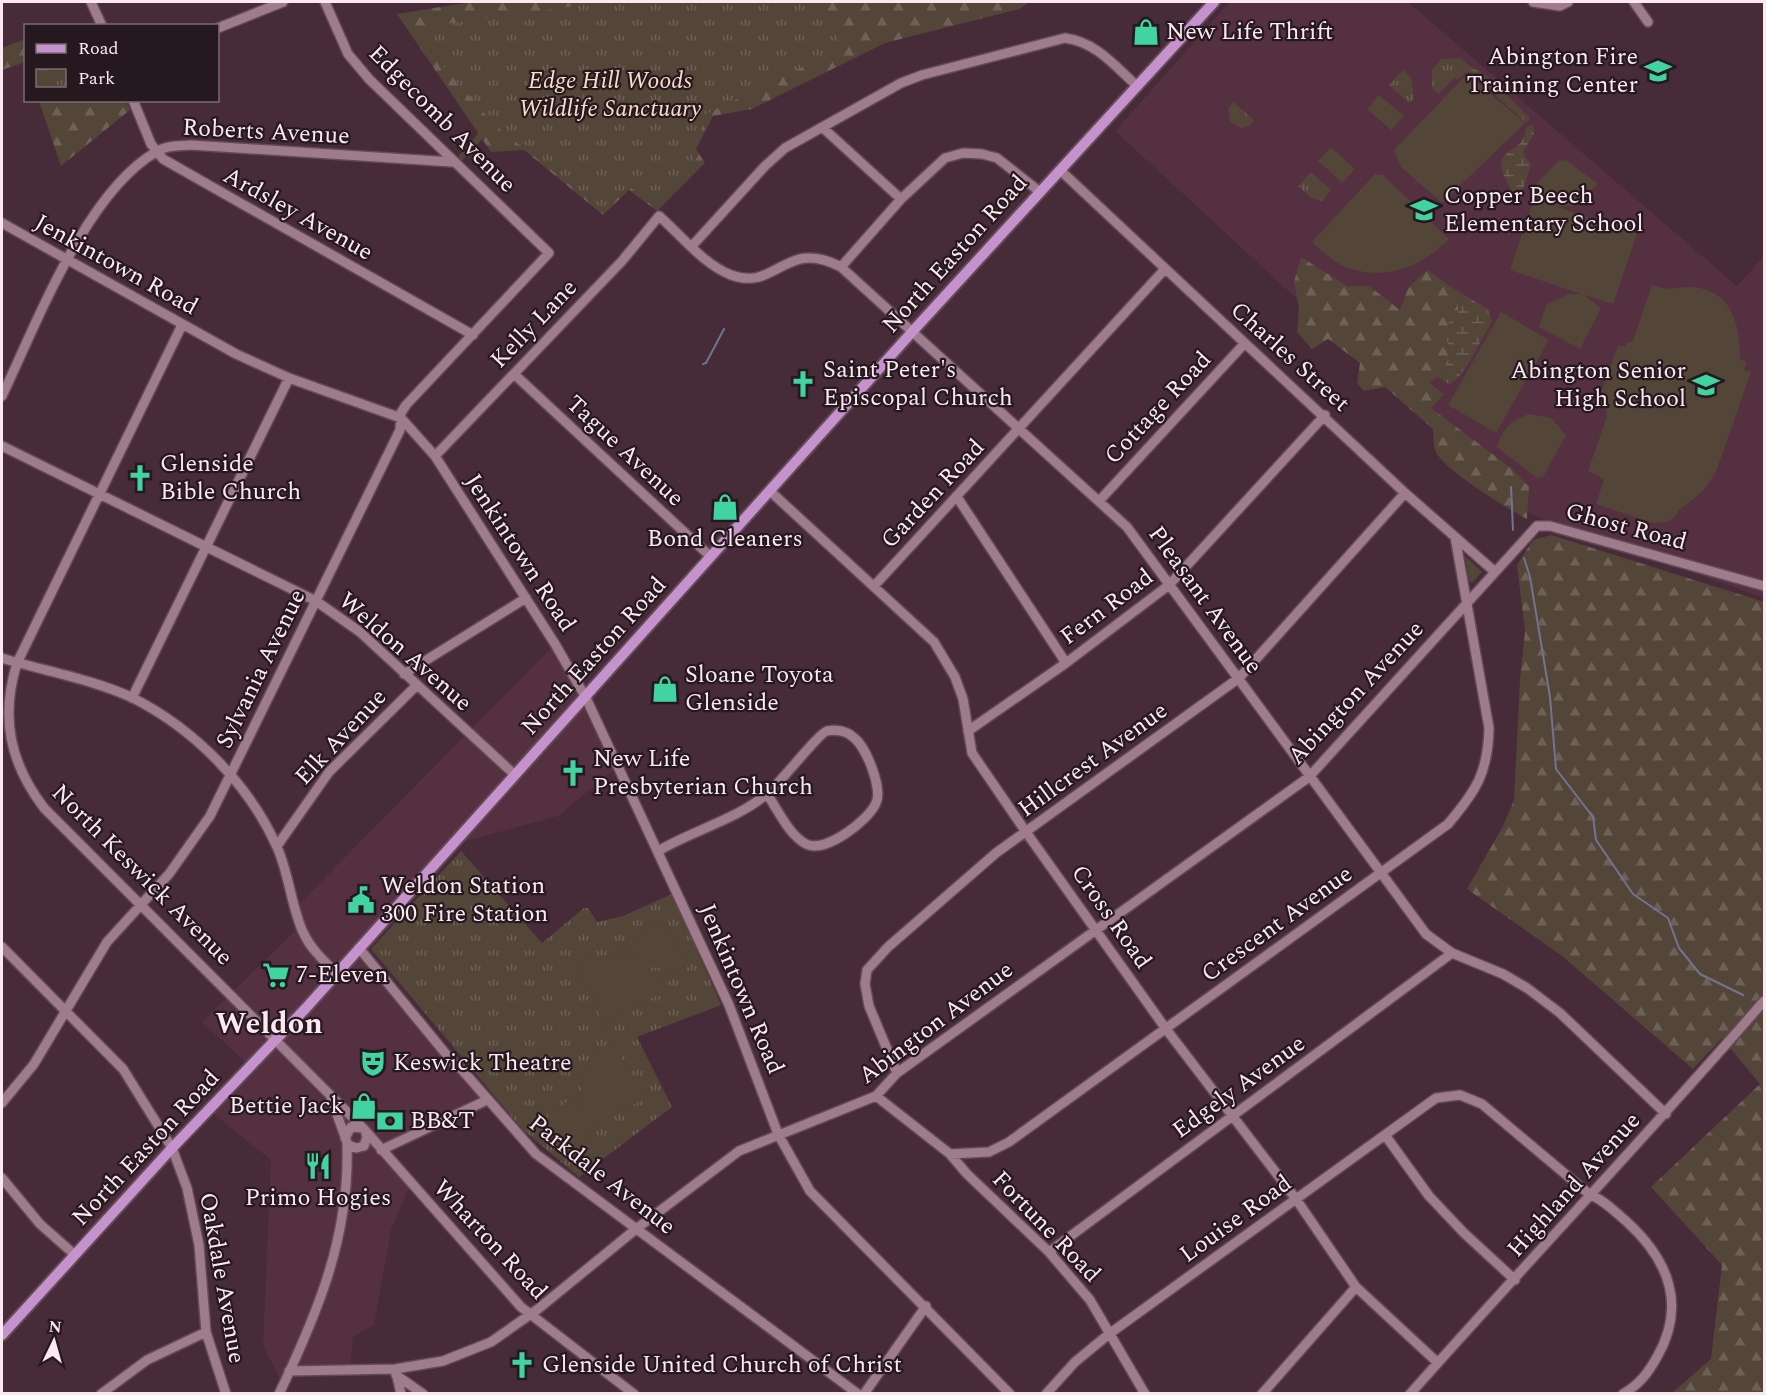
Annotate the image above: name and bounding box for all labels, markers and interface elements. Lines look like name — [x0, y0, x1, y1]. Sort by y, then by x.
place label: New Life Thrift — [1166, 14, 1333, 50]
shop icon: New Life Thrift — [1131, 17, 1161, 47]
legend — [24, 24, 219, 102]
text: Road — [78, 35, 119, 62]
street label: Edgecomb Avenue — [360, 37, 524, 201]
place label: Abington Fire Training Center — [1467, 39, 1638, 103]
school or university icon: Abington Fire Training Center — [1643, 56, 1673, 86]
park label: Edge Hill Woods Wildlife Sanctuary — [519, 63, 702, 127]
text: Park — [78, 65, 115, 92]
street label: Roberts Avenue — [181, 110, 351, 154]
street label: Ardsley Avenue — [216, 158, 380, 270]
street label: North Easton Road — [874, 166, 1036, 342]
place label: Copper Beech Elementary School — [1444, 178, 1644, 242]
school or university icon: Copper Beech Elementary School — [1409, 195, 1439, 225]
street label: Jenkintown Road — [27, 205, 205, 325]
street label: Kelly Lane — [482, 271, 586, 377]
street label: Charles Street — [1222, 293, 1358, 421]
street label: Cottage Road — [1096, 343, 1220, 473]
place label: Saint Peter's Episcopal Church — [823, 352, 1013, 416]
place label: Abington Senior High School — [1510, 353, 1686, 417]
church icon: Saint Peter's Episcopal Church — [788, 369, 818, 399]
school or university icon: Abington Senior High School — [1691, 370, 1721, 400]
street label: Tague Avenue — [558, 387, 692, 515]
street label: Garden Road — [873, 431, 993, 557]
place label: Glenside Bible Church — [160, 446, 301, 510]
church icon: Glenside Bible Church — [125, 463, 155, 493]
street label: Jenkintown Road — [455, 467, 585, 639]
shop icon: Bond Cleaners — [710, 492, 740, 522]
street label: Ghost Road — [1561, 494, 1691, 560]
street label: Pleasant Avenue — [1139, 518, 1271, 682]
place label: Bond Cleaners — [647, 521, 803, 557]
street label: Fern Road — [1053, 560, 1161, 654]
street label: North Easton Road — [513, 568, 675, 744]
street label: Sylvania Avenue — [207, 583, 315, 755]
street label: Weldon Avenue — [330, 584, 480, 720]
street label: Abington Avenue — [1279, 613, 1433, 773]
place label: Sloane Toyota Glenside — [685, 657, 834, 721]
shop icon: Sloane Toyota Glenside — [650, 674, 680, 704]
street label: Elk Avenue — [286, 680, 396, 794]
street label: Hillcrest Avenue — [1011, 693, 1175, 827]
place label: New Life Presbyterian Church — [593, 741, 813, 805]
church icon: New Life Presbyterian Church — [558, 758, 588, 788]
street label: North Keswick Avenue — [43, 776, 241, 974]
street label: Cross Road — [1062, 857, 1160, 977]
street label: Crescent Avenue — [1194, 857, 1360, 991]
place label: Weldon Station 300 Fire Station — [381, 868, 548, 932]
public building icon: Weldon Station 300 Fire Station — [346, 885, 376, 915]
street label: Jenkintown Road — [689, 898, 793, 1080]
street label: Abington Avenue — [851, 953, 1021, 1093]
place label: 7-Eleven — [296, 957, 388, 993]
supermarket icon: 7-Eleven — [261, 960, 291, 990]
district label: Weldon — [215, 1001, 323, 1047]
street label: Edgely Avenue — [1165, 1026, 1313, 1148]
place label: Keswick Theatre — [393, 1045, 572, 1081]
theatre icon: Keswick Theatre — [358, 1048, 388, 1078]
street label: North Easton Road — [64, 1061, 228, 1235]
place label: Bettie Jack — [229, 1088, 344, 1124]
shop icon: Bettie Jack — [349, 1091, 379, 1121]
place label: BB&T — [410, 1103, 474, 1139]
street label: Highland Avenue — [1499, 1104, 1649, 1266]
bank icon: BB&T — [375, 1106, 405, 1136]
street label: Parkdale Avenue — [521, 1106, 683, 1244]
restaurant icon: Primo Hogies — [303, 1151, 333, 1181]
street label: Fortune Road — [983, 1163, 1109, 1291]
street label: Louise Road — [1172, 1166, 1300, 1272]
street label: Wharton Road — [424, 1171, 556, 1309]
place label: Primo Hogies — [245, 1180, 391, 1216]
street label: Oakdale Avenue — [189, 1190, 255, 1366]
north arrow — [24, 1311, 84, 1371]
text: N — [48, 1315, 63, 1340]
place label: Glenside United Church of Christ — [542, 1347, 902, 1383]
church icon: Glenside United Church of Christ — [507, 1350, 537, 1380]

